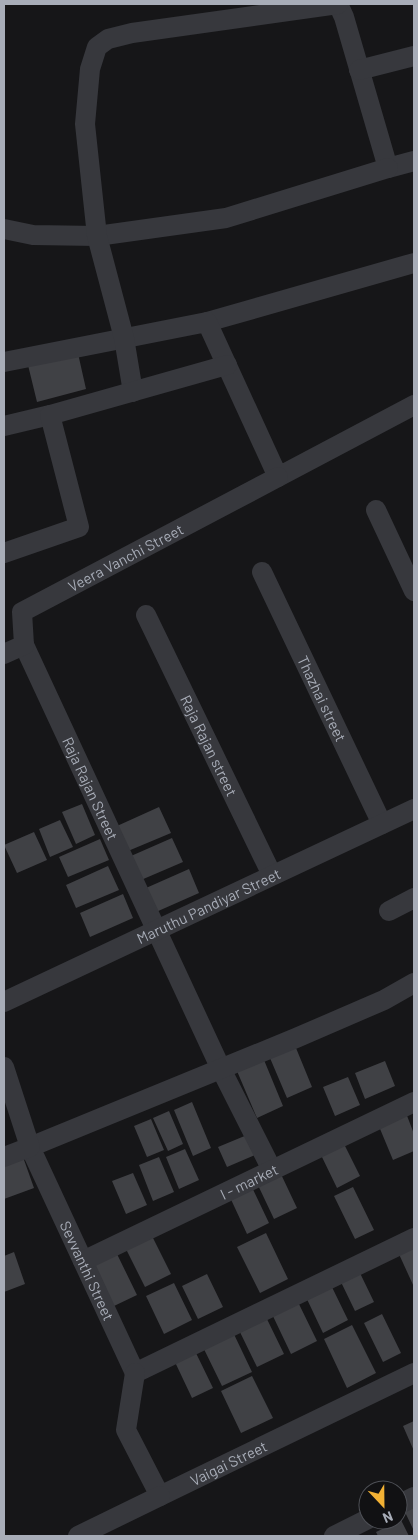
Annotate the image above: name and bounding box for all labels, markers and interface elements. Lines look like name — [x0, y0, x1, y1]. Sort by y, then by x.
street label: Veera Vanchi Street — [65, 520, 186, 595]
street label: Thazhai street — [294, 653, 350, 744]
street label: Raja Rajan street — [177, 692, 241, 799]
street label: Raja Rajan Street — [59, 734, 122, 843]
street label: Maruthu Pandiyar Street — [134, 864, 283, 947]
street label: I - market — [217, 1160, 281, 1203]
street label: Sevvanthi Street — [57, 1218, 118, 1323]
street label: Vaigai Street — [187, 1437, 270, 1489]
north arrow — [358, 1480, 408, 1530]
text: N — [381, 1508, 396, 1527]

